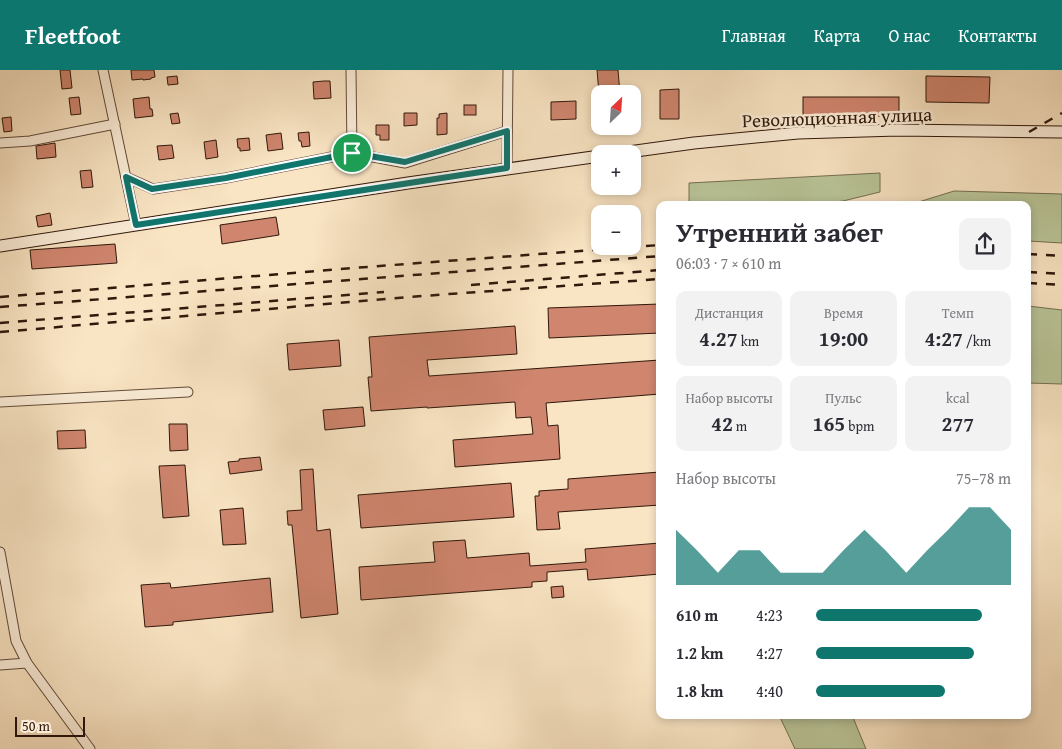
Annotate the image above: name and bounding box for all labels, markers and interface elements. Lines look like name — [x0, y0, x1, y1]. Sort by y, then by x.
text: Fleetfoot — [25, 18, 121, 53]
text: Главная — [722, 22, 786, 49]
text: Карта — [814, 22, 860, 49]
text: О нас — [888, 22, 930, 49]
text: Контакты — [958, 22, 1037, 49]
north arrow — [591, 85, 641, 135]
map controls — [591, 85, 641, 255]
street label: Революционная улица — [741, 100, 933, 134]
pin — [331, 132, 373, 174]
icon: arrive — [338, 139, 366, 167]
button: + — [591, 145, 641, 195]
button: − — [591, 205, 641, 255]
text: Утренний забег — [676, 211, 883, 252]
button: share — [959, 218, 1011, 270]
text: 06:03 · 7 × 610 m — [676, 251, 781, 275]
text: Дистанция — [695, 303, 763, 323]
text: Время — [824, 303, 863, 323]
text: Темп — [942, 303, 974, 323]
text: 4.27 — [699, 323, 738, 354]
text: 19:00 — [819, 323, 868, 354]
text: 4:27 — [924, 323, 963, 354]
text: km — [738, 331, 759, 351]
text: /km — [963, 331, 991, 351]
text: Набор высоты — [685, 388, 773, 408]
text: Пульс — [825, 388, 862, 408]
text: kcal — [946, 388, 970, 408]
text: 42 — [711, 408, 733, 439]
text: 165 — [813, 408, 845, 439]
text: 277 — [942, 408, 974, 439]
text: m — [733, 416, 747, 436]
text: bpm — [845, 416, 874, 436]
text: Набор высоты — [676, 466, 776, 490]
text: 75–78 m — [956, 466, 1011, 490]
text: 610 m — [676, 603, 718, 627]
text: 4:23 — [756, 603, 783, 627]
text: 1.2 km — [676, 641, 723, 665]
text: 4:27 — [756, 641, 783, 665]
text: 1.8 km — [676, 679, 723, 703]
text: 4:40 — [756, 679, 783, 703]
scale bar — [15, 714, 85, 737]
text: 50 m — [22, 716, 50, 736]

